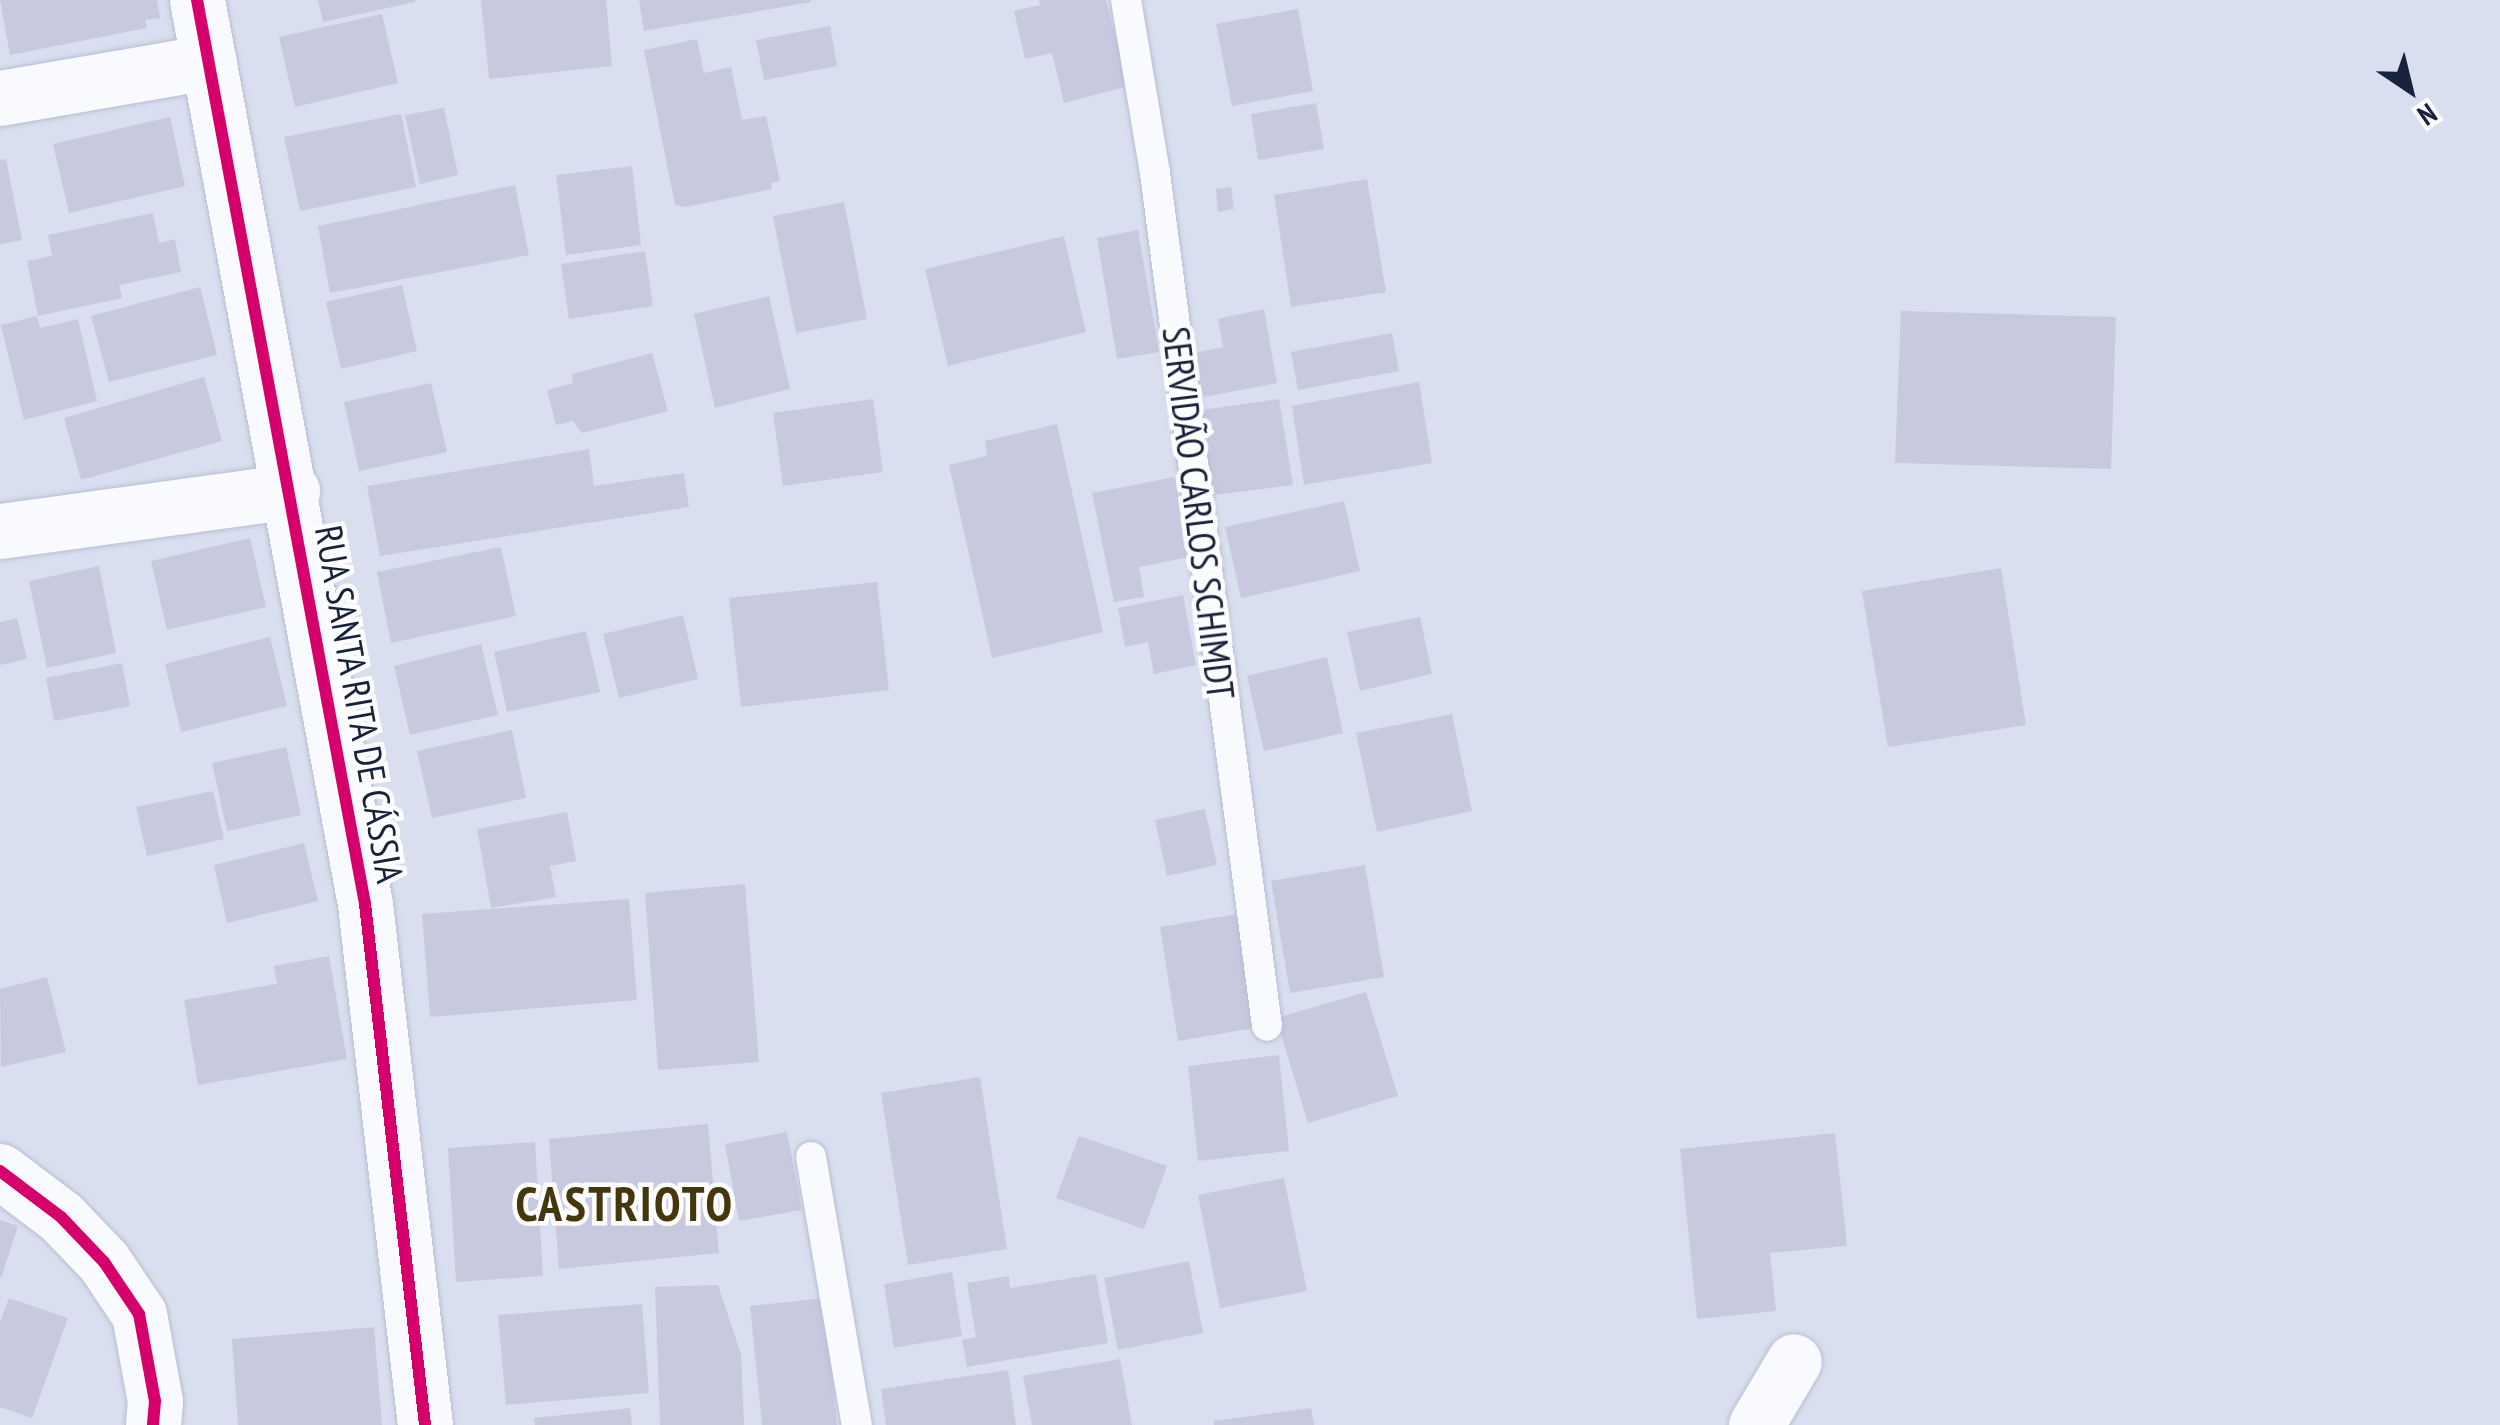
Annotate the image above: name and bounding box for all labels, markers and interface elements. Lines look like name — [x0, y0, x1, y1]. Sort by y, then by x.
north arrow — [2360, 40, 2460, 140]
text: N — [2411, 95, 2444, 134]
street label: SERVIDÃO CARLOS SCHIMDT — [1154, 324, 1244, 702]
street label: RUA SANTA RITA DE CÁSSIA — [306, 520, 414, 888]
district label: CASTRIOTO — [515, 1175, 735, 1233]

